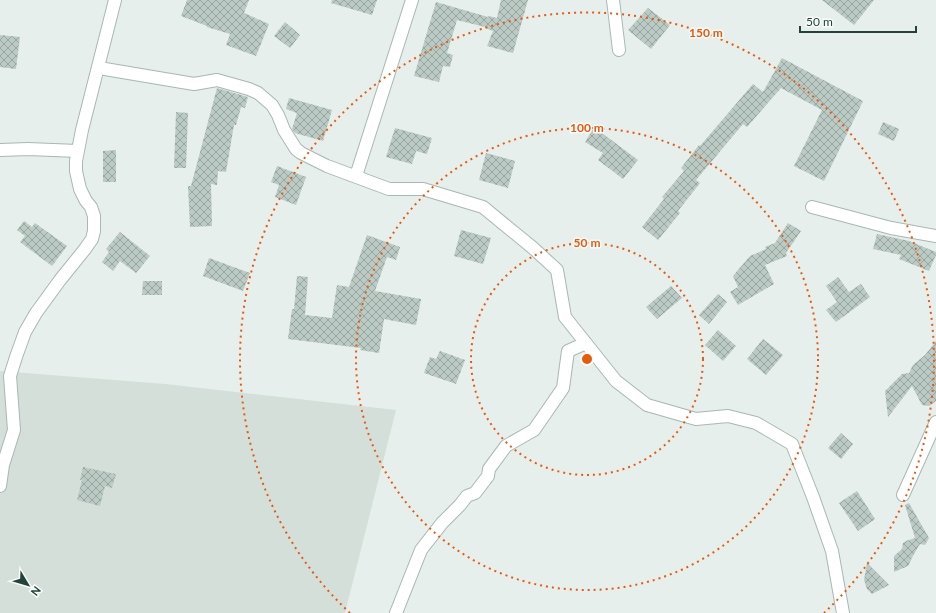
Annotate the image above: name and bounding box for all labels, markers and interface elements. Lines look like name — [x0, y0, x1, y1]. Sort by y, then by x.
scale bar — [800, 8, 916, 34]
text: 50 m — [806, 14, 833, 29]
text: 150 m — [689, 25, 723, 40]
text: 100 m — [570, 120, 604, 135]
text: 50 m — [574, 235, 600, 250]
centre of rings — [580, 352, 594, 366]
north arrow — [8, 565, 48, 605]
text: N — [29, 584, 44, 599]

